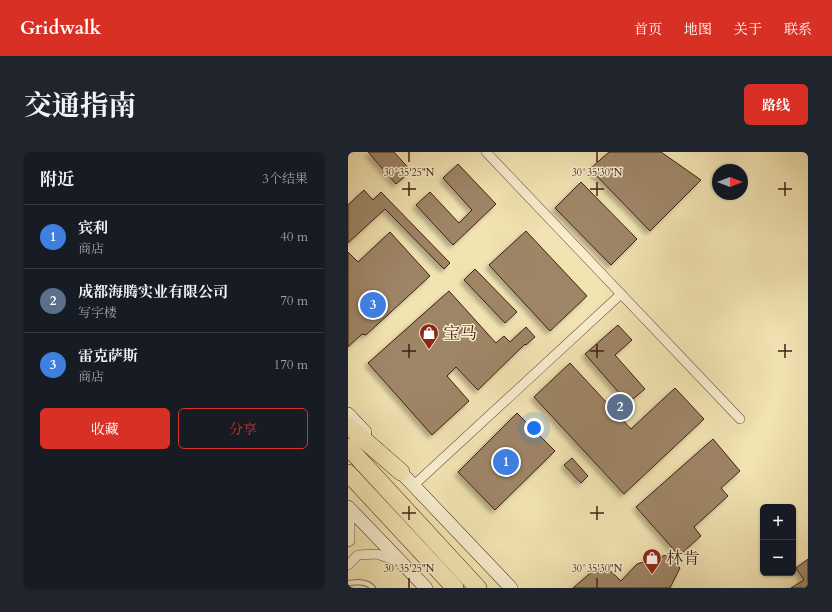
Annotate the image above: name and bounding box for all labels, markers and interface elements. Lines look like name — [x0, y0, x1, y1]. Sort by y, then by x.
text: Gridwalk — [20, 15, 101, 41]
text: 首页 — [634, 20, 662, 39]
text: 地图 — [684, 20, 712, 39]
text: 关于 — [734, 20, 762, 39]
text: 联系 — [784, 20, 812, 39]
button: 路线 — [744, 84, 808, 125]
text: 交通指南 — [24, 87, 136, 125]
north arrow — [712, 164, 748, 200]
text: 30°35'25"N — [384, 166, 435, 180]
text: 30°35'30"N — [572, 166, 623, 180]
text: 附近 — [40, 168, 74, 191]
text: 3个结果 — [262, 170, 308, 188]
text: 宾利 — [78, 218, 108, 238]
text: 1 — [50, 228, 56, 246]
text: 40 m — [280, 228, 308, 246]
text: 商店 — [78, 240, 104, 258]
text: 成都海腾实业有限公司 — [78, 282, 228, 302]
pin: 3 — [360, 290, 386, 320]
text: 2 — [50, 292, 56, 310]
text: 70 m — [280, 292, 308, 310]
text: 写字楼 — [78, 304, 117, 322]
shop icon: 宝马 — [418, 322, 440, 350]
place label: 宝马 — [443, 322, 477, 345]
text: 雷克萨斯 — [78, 346, 138, 366]
text: 3 — [50, 356, 56, 374]
text: 170 m — [274, 356, 308, 374]
text: 商店 — [78, 368, 104, 386]
pin: 2 — [607, 392, 633, 422]
button: 收藏 — [40, 408, 170, 449]
button: 分享 — [178, 408, 308, 449]
your location — [524, 418, 544, 438]
pin: 1 — [493, 447, 519, 477]
map controls — [760, 504, 796, 576]
button: + — [760, 504, 796, 540]
button: − — [760, 540, 796, 576]
shop icon: 林肯 — [641, 547, 663, 575]
place label: 林肯 — [666, 547, 700, 570]
text: 30°35'25"N — [384, 562, 435, 576]
text: 30°35'30"N — [572, 562, 623, 576]

